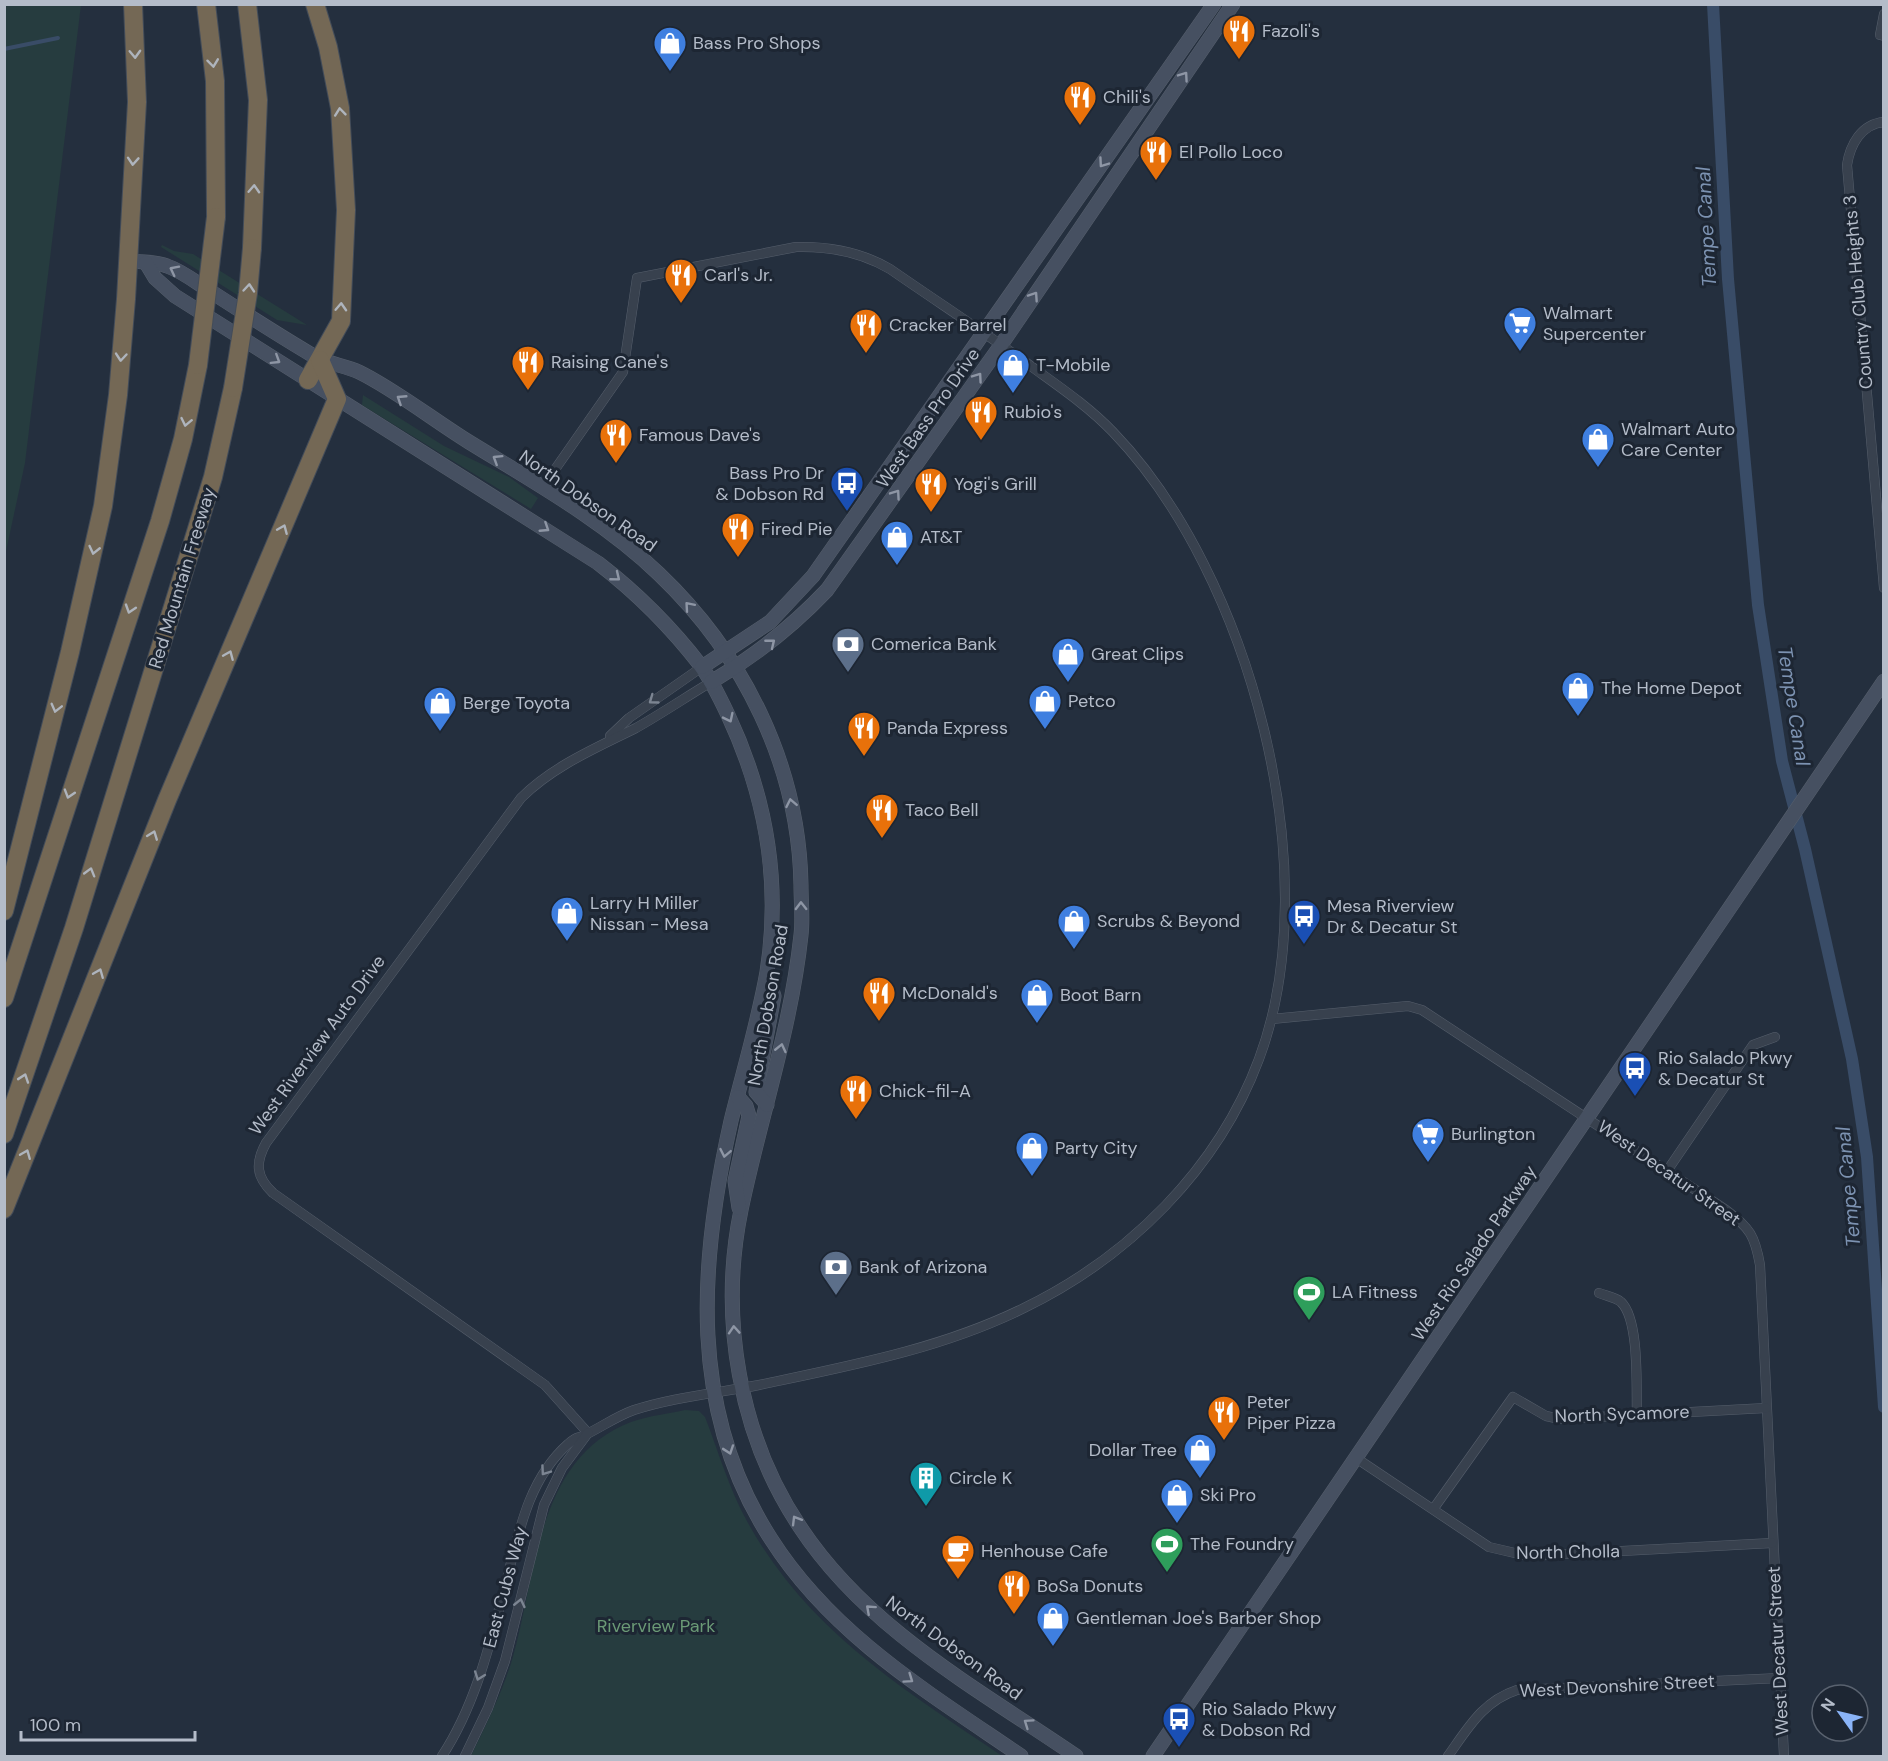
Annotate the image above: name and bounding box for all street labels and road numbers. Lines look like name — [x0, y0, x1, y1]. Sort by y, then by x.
street label: Country Club Heights 3 — [1838, 194, 1878, 390]
street label: West Bass Pro Drive — [871, 343, 985, 493]
street label: North Dobson Road — [514, 444, 662, 558]
street label: Red Mountain Freeway — [143, 485, 221, 671]
street label: North Dobson Road — [742, 923, 794, 1087]
street label: West Riverview Auto Drive — [243, 950, 391, 1140]
street label: West Decatur Street — [1593, 1115, 1745, 1231]
street label: West Rio Salado Parkway — [1406, 1160, 1542, 1346]
street label: North Sycamore — [1554, 1400, 1690, 1428]
street label: East Cubs Way — [477, 1524, 533, 1650]
street label: North Cholla — [1516, 1539, 1620, 1565]
street label: West Decatur Street — [1762, 1566, 1794, 1736]
street label: North Dobson Road — [881, 1590, 1027, 1706]
street label: West Devonshire Street — [1519, 1669, 1715, 1703]

